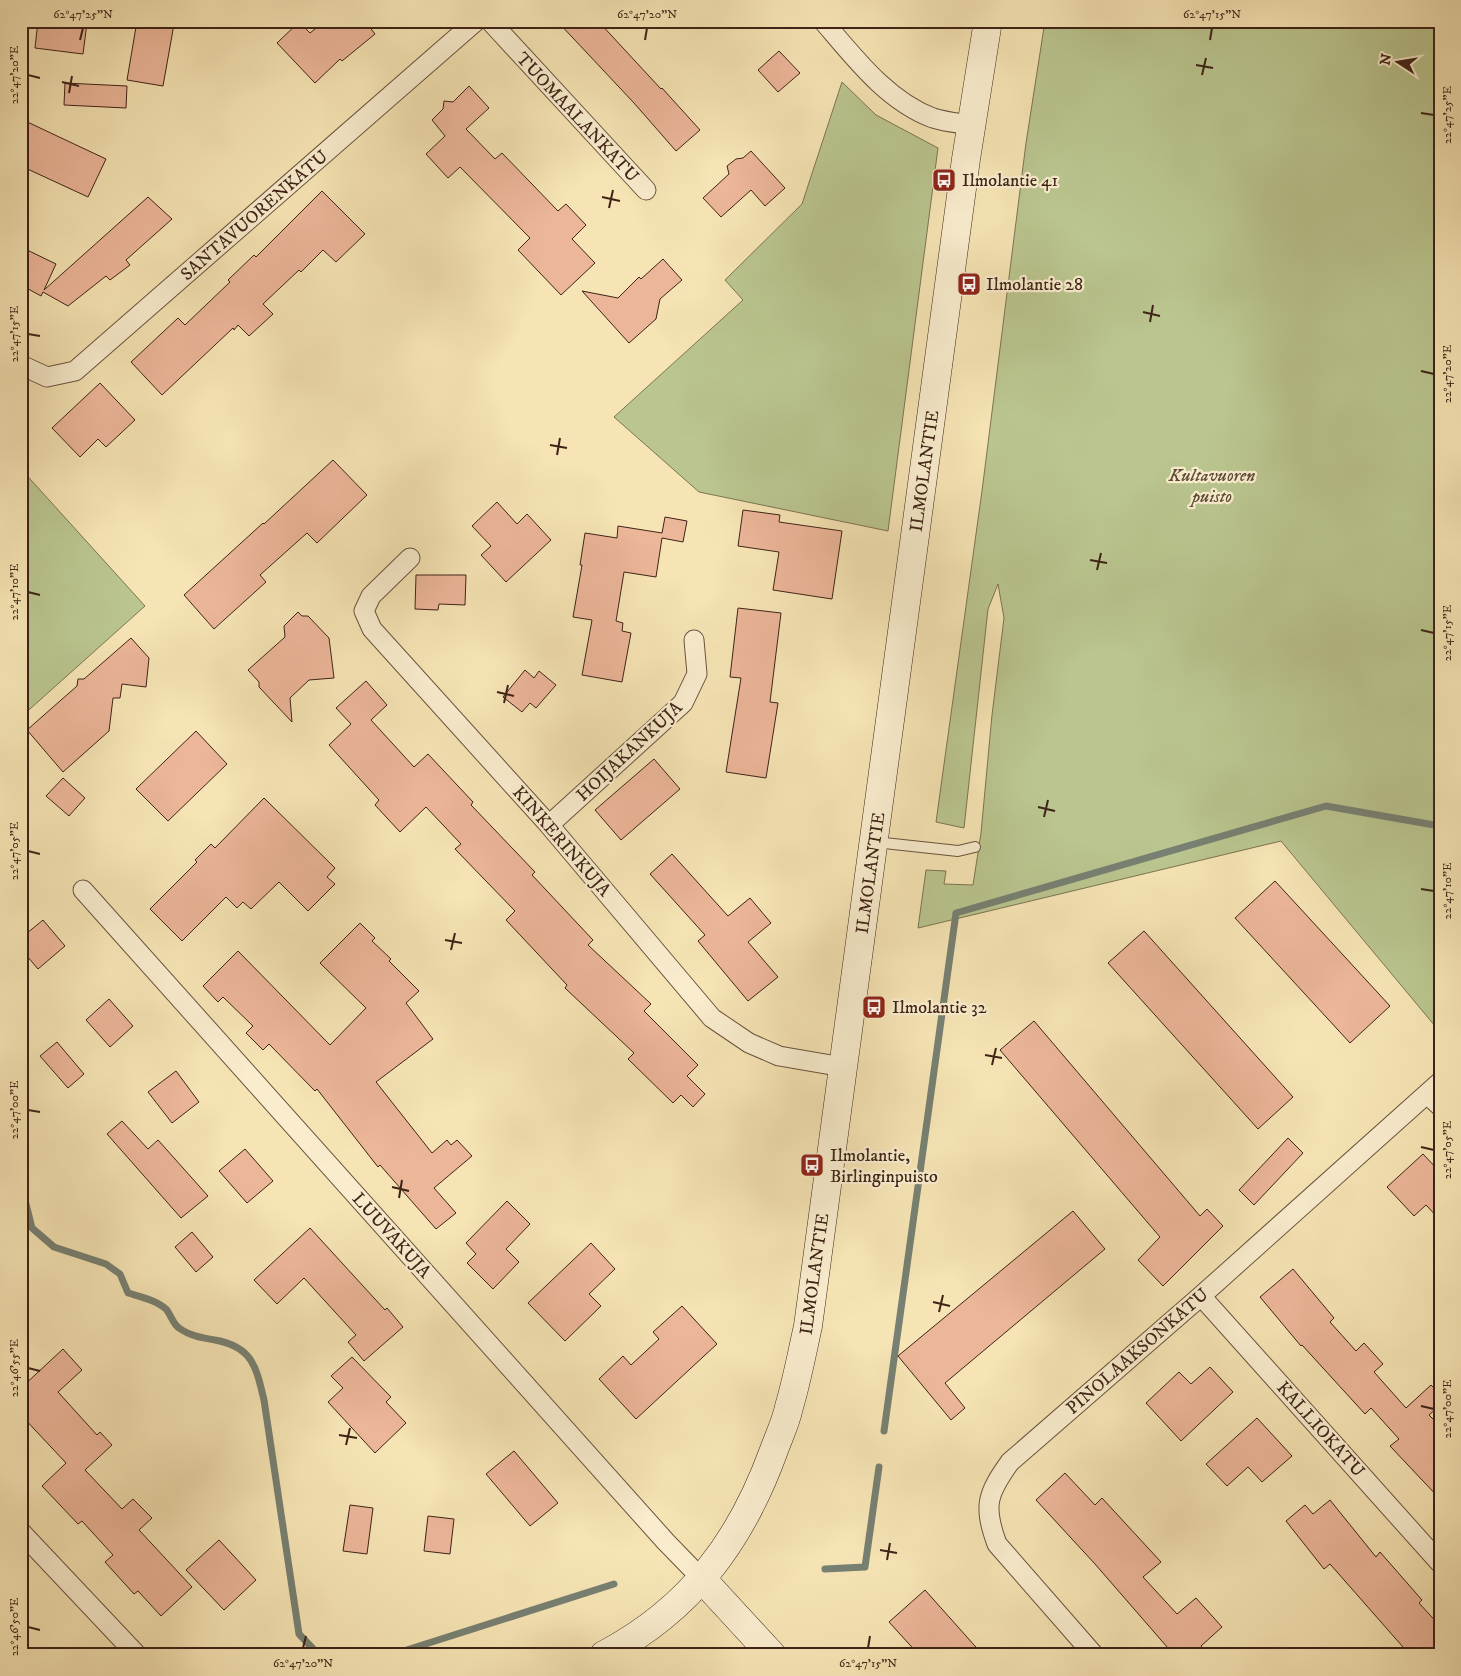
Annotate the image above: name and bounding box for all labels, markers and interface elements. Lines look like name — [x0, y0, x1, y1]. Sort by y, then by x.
text: 62°47'25"N — [53, 7, 113, 22]
text: 62°47'20"N — [617, 7, 677, 22]
text: 62°47'15"N — [1183, 7, 1241, 22]
north arrow — [1374, 38, 1424, 88]
text: 22°47'20"E — [7, 45, 22, 104]
street label: TUOMAALANKATU — [511, 48, 643, 187]
text: N — [1376, 52, 1396, 67]
text: 22°47'25"E — [1440, 86, 1455, 144]
street label: SANTAVUORENKATU — [176, 146, 333, 286]
bus stop icon: Ilmolantie 41 — [931, 167, 957, 193]
place label: Ilmolantie 41 — [962, 170, 1058, 192]
bus stop icon: Ilmolantie 28 — [956, 271, 982, 297]
place label: Ilmolantie 28 — [986, 274, 1083, 296]
text: 22°47'15"E — [7, 305, 22, 362]
text: 22°47'20"E — [1440, 344, 1455, 403]
street label: ILMOLANTIE — [906, 409, 944, 533]
park label: Kultavuoren puisto — [1168, 465, 1255, 508]
text: 22°47'10"E — [7, 563, 22, 620]
text: 22°47'15"E — [1440, 604, 1455, 661]
street label: HOIJAKANKUJA — [572, 697, 688, 806]
street label: KINKERINKUJA — [507, 782, 616, 902]
street label: ILMOLANTIE — [852, 811, 890, 935]
text: 22°47'05"E — [7, 821, 22, 880]
text: 22°47'10"E — [1440, 862, 1455, 919]
bus stop icon: Ilmolantie 32 — [861, 994, 887, 1020]
place label: Ilmolantie 32 — [892, 997, 987, 1019]
text: 22°47'00"E — [7, 1080, 22, 1139]
text: 22°47'05"E — [1440, 1120, 1455, 1179]
place label: Ilmolantie, Birlinginpuisto — [830, 1145, 938, 1188]
bus stop icon: Ilmolantie, Birlinginpuisto — [799, 1152, 825, 1178]
street label: LUUVAKUJA — [347, 1188, 436, 1283]
street label: ILMOLANTIE — [796, 1212, 834, 1336]
street label: PINOLAAKSONKATU — [1062, 1284, 1213, 1420]
text: 22°46'55"E — [7, 1338, 22, 1397]
street label: KALLIOKATU — [1272, 1377, 1369, 1482]
text: 22°47'00"E — [1440, 1379, 1455, 1438]
text: 22°46'50"E — [7, 1597, 22, 1656]
text: 62°47'20"N — [273, 1656, 333, 1671]
text: 62°47'15"N — [839, 1656, 897, 1671]

